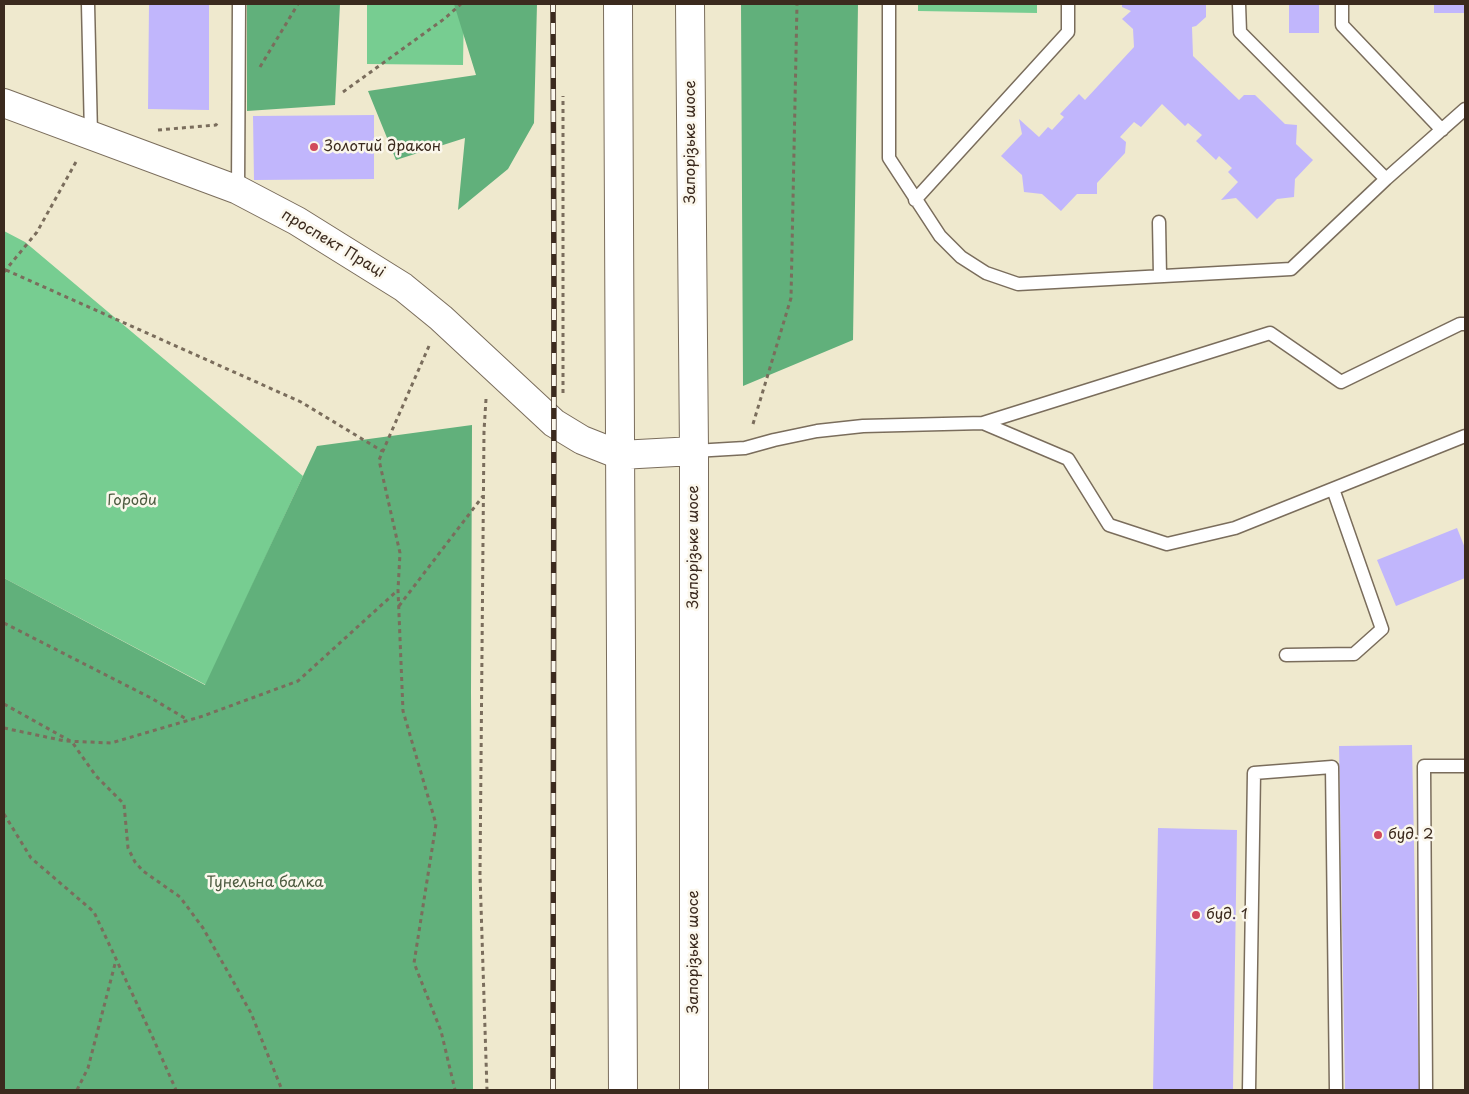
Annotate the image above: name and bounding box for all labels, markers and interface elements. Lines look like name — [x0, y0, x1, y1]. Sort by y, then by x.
street label: Запорізьке шосе — [682, 80, 700, 204]
place label: Золотий дракон — [324, 138, 441, 156]
marker: Золотий дракон — [308, 141, 320, 153]
street label: проспект Праці — [278, 206, 388, 282]
street label: Запорізьке шосе — [685, 485, 703, 609]
park label: Городи — [107, 492, 157, 510]
place label: буд. 2 — [1388, 826, 1434, 844]
marker: буд. 2 — [1372, 829, 1384, 841]
park label: Тунельна балка — [207, 874, 323, 892]
street label: Запорізьке шосе — [685, 890, 703, 1014]
place label: буд. 1 — [1206, 906, 1248, 924]
marker: буд. 1 — [1190, 909, 1202, 921]

